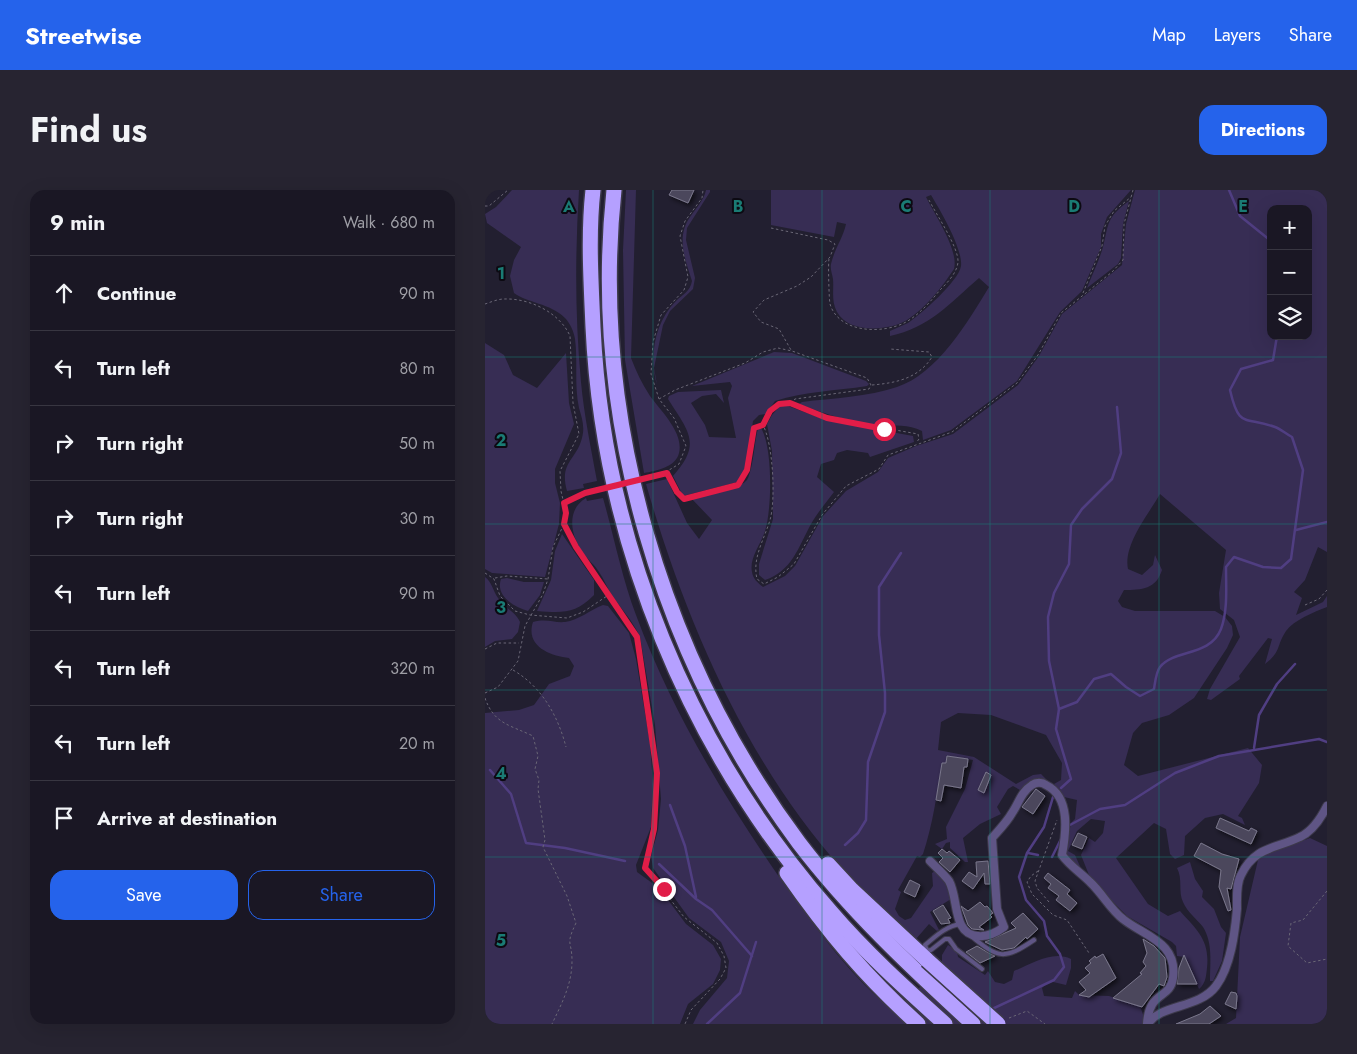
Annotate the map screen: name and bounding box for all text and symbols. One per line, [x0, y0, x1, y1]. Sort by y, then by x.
text: Streetwise [25, 18, 142, 53]
text: Map [1152, 22, 1186, 48]
text: Layers [1214, 22, 1261, 48]
text: Share [1289, 22, 1332, 48]
text: Find us [30, 105, 147, 155]
button: Directions [1199, 105, 1327, 155]
text: A [562, 195, 575, 218]
text: B [733, 195, 743, 218]
text: C [900, 195, 912, 218]
text: D [1068, 195, 1080, 218]
text: E [1238, 195, 1248, 218]
map controls [1267, 205, 1312, 340]
button: + [1267, 205, 1312, 250]
text: 9 min [50, 208, 105, 238]
text: Walk · 680 m [343, 211, 435, 234]
button: − [1267, 250, 1312, 295]
text: 1 [497, 262, 505, 285]
icon: ahead [50, 279, 78, 307]
text: Continue [97, 280, 176, 307]
text: 90 m [399, 282, 435, 305]
button: layers [1267, 295, 1312, 340]
icon: left [50, 354, 78, 382]
text: Turn left [97, 355, 170, 382]
text: 80 m [399, 357, 435, 380]
route start [873, 418, 896, 441]
icon: right [50, 429, 78, 457]
text: 2 [496, 429, 506, 452]
text: Turn right [97, 430, 183, 457]
text: 50 m [399, 432, 435, 455]
icon: right [50, 504, 78, 532]
text: Turn right [97, 505, 183, 532]
text: 30 m [399, 507, 435, 530]
icon: left [50, 579, 78, 607]
text: Turn left [97, 580, 170, 607]
text: 90 m [399, 582, 435, 605]
text: 3 [496, 596, 506, 619]
icon: left [50, 654, 78, 682]
text: Turn left [97, 655, 170, 682]
text: 320 m [390, 657, 435, 680]
icon: left [50, 729, 78, 757]
text: Turn left [97, 730, 170, 757]
text: 20 m [399, 732, 435, 755]
text: 4 [495, 762, 507, 785]
icon: arrive [50, 804, 78, 832]
text: Arrive at destination [97, 805, 277, 832]
button: Save [50, 870, 238, 920]
button: Share [248, 870, 435, 920]
route end [653, 878, 676, 901]
text: 5 [496, 929, 506, 952]

